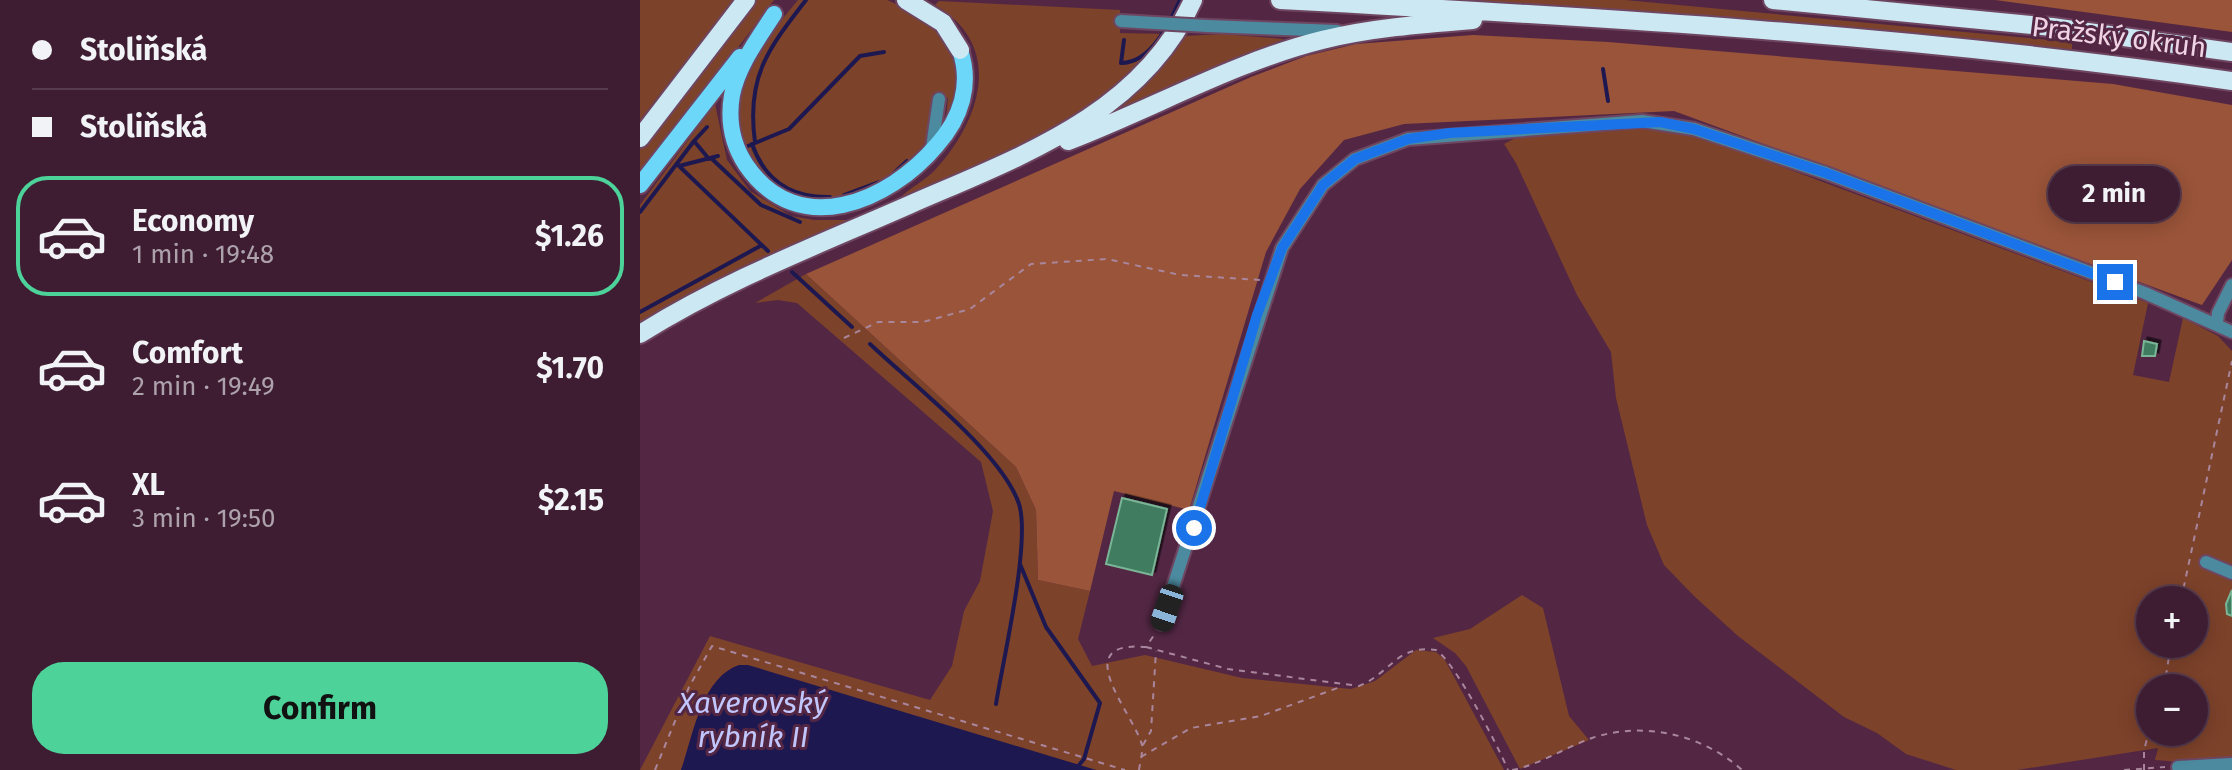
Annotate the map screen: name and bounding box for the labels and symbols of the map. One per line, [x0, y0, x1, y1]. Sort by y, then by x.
street label: Pražský okruh [2030, 10, 2208, 64]
callout: 2 min [2049, 166, 2181, 222]
route end [2097, 264, 2133, 300]
route start [1176, 510, 1212, 546]
car [1148, 581, 1186, 635]
water label: Xaverovský rybník II [677, 685, 829, 755]

